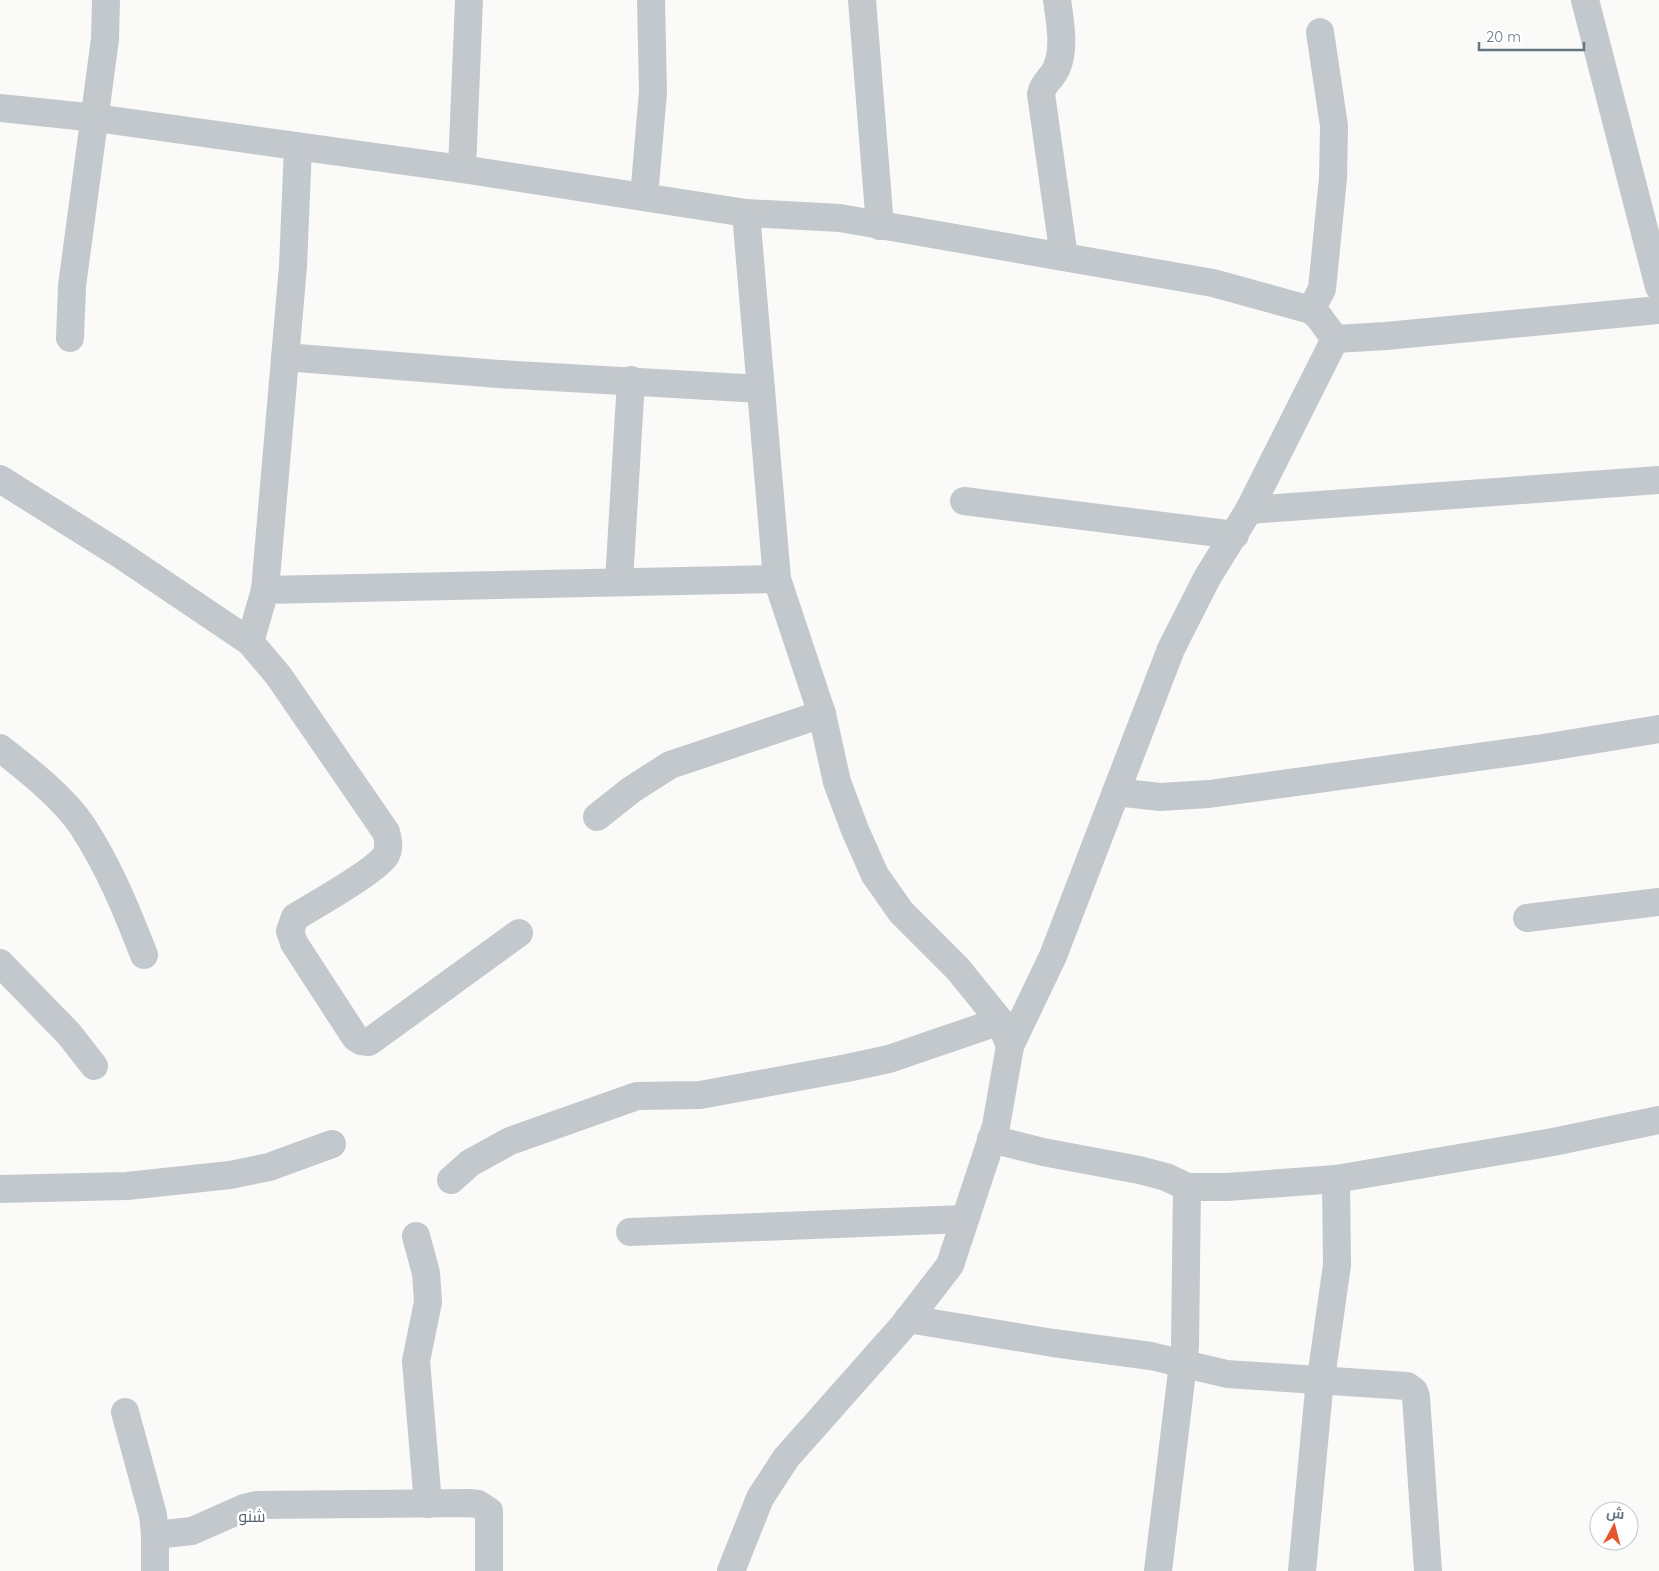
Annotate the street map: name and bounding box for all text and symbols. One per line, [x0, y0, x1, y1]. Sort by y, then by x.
scale bar [1479, 20, 1584, 52]
text: 20 m [1486, 27, 1521, 46]
north arrow [1589, 1501, 1639, 1551]
text: ش [1606, 1503, 1626, 1523]
district label: شنو [238, 1506, 266, 1526]

